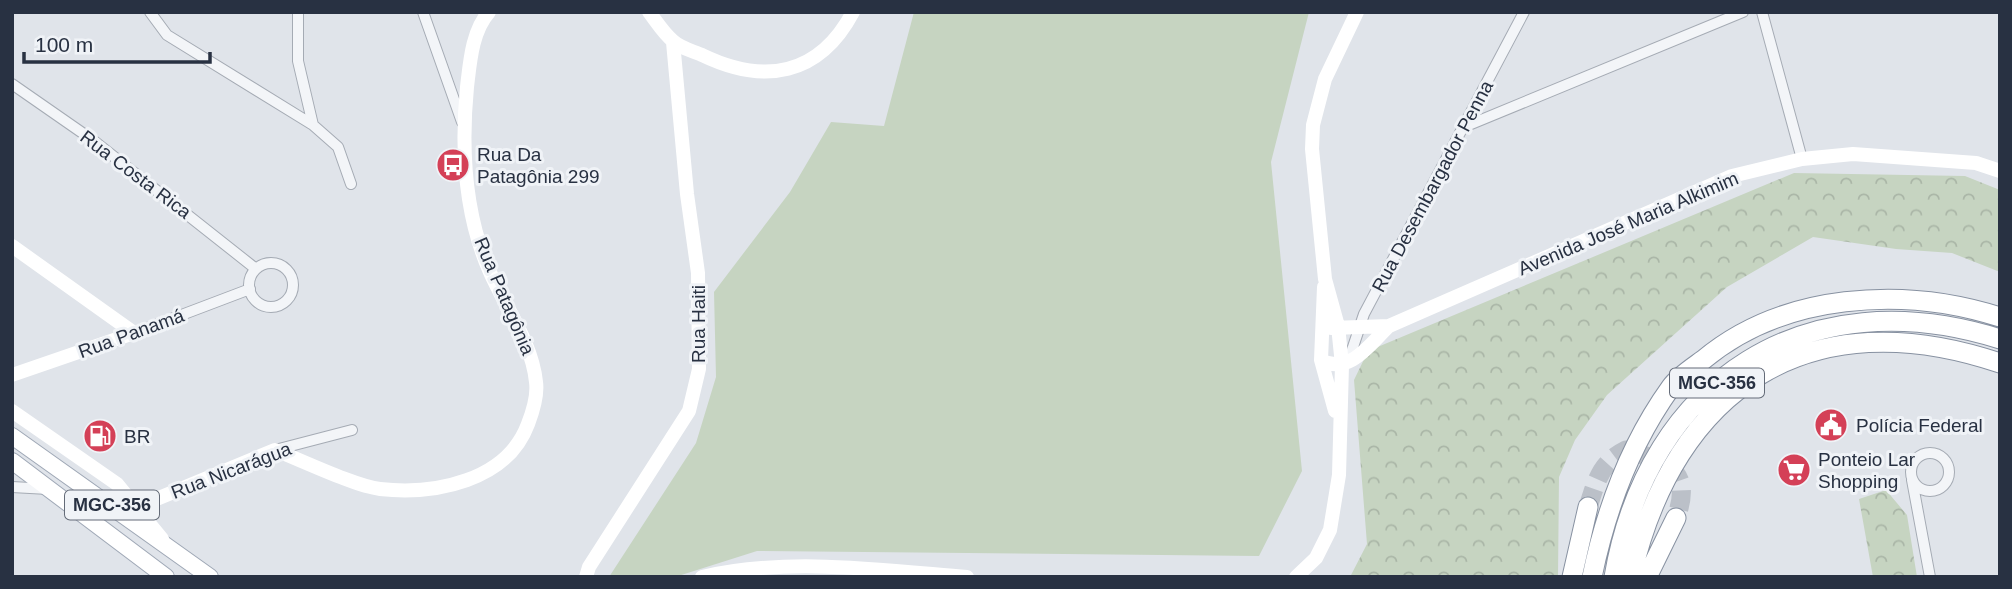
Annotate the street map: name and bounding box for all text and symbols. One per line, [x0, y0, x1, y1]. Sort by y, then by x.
scale bar [24, 21, 210, 65]
text: 100 m [35, 33, 93, 56]
street label: Rua Desembargador Penna [1368, 76, 1497, 296]
street label: Rua Costa Rica [76, 126, 195, 223]
place label: Rua Da Patagônia 299 [477, 144, 600, 187]
bus stop icon: Rua Da Patagônia 299 [434, 146, 472, 184]
street label: Avenida José Maria Alkimim [1515, 167, 1741, 279]
street label: Rua Patagônia [470, 234, 539, 359]
street label: Rua Haiti [688, 285, 709, 363]
street label: Rua Panamá [75, 304, 187, 362]
road number: MGC-356 [1670, 368, 1764, 398]
public building icon: Polícia Federal [1812, 406, 1850, 444]
place label: Polícia Federal [1856, 415, 1983, 436]
fuel station icon: BR [81, 417, 119, 455]
place label: BR [124, 426, 150, 447]
street label: Rua Nicarágua [168, 438, 295, 503]
place label: Ponteio Lar Shopping [1818, 449, 1916, 492]
supermarket icon: Ponteio Lar Shopping [1775, 451, 1813, 489]
road number: MGC-356 [65, 490, 159, 520]

